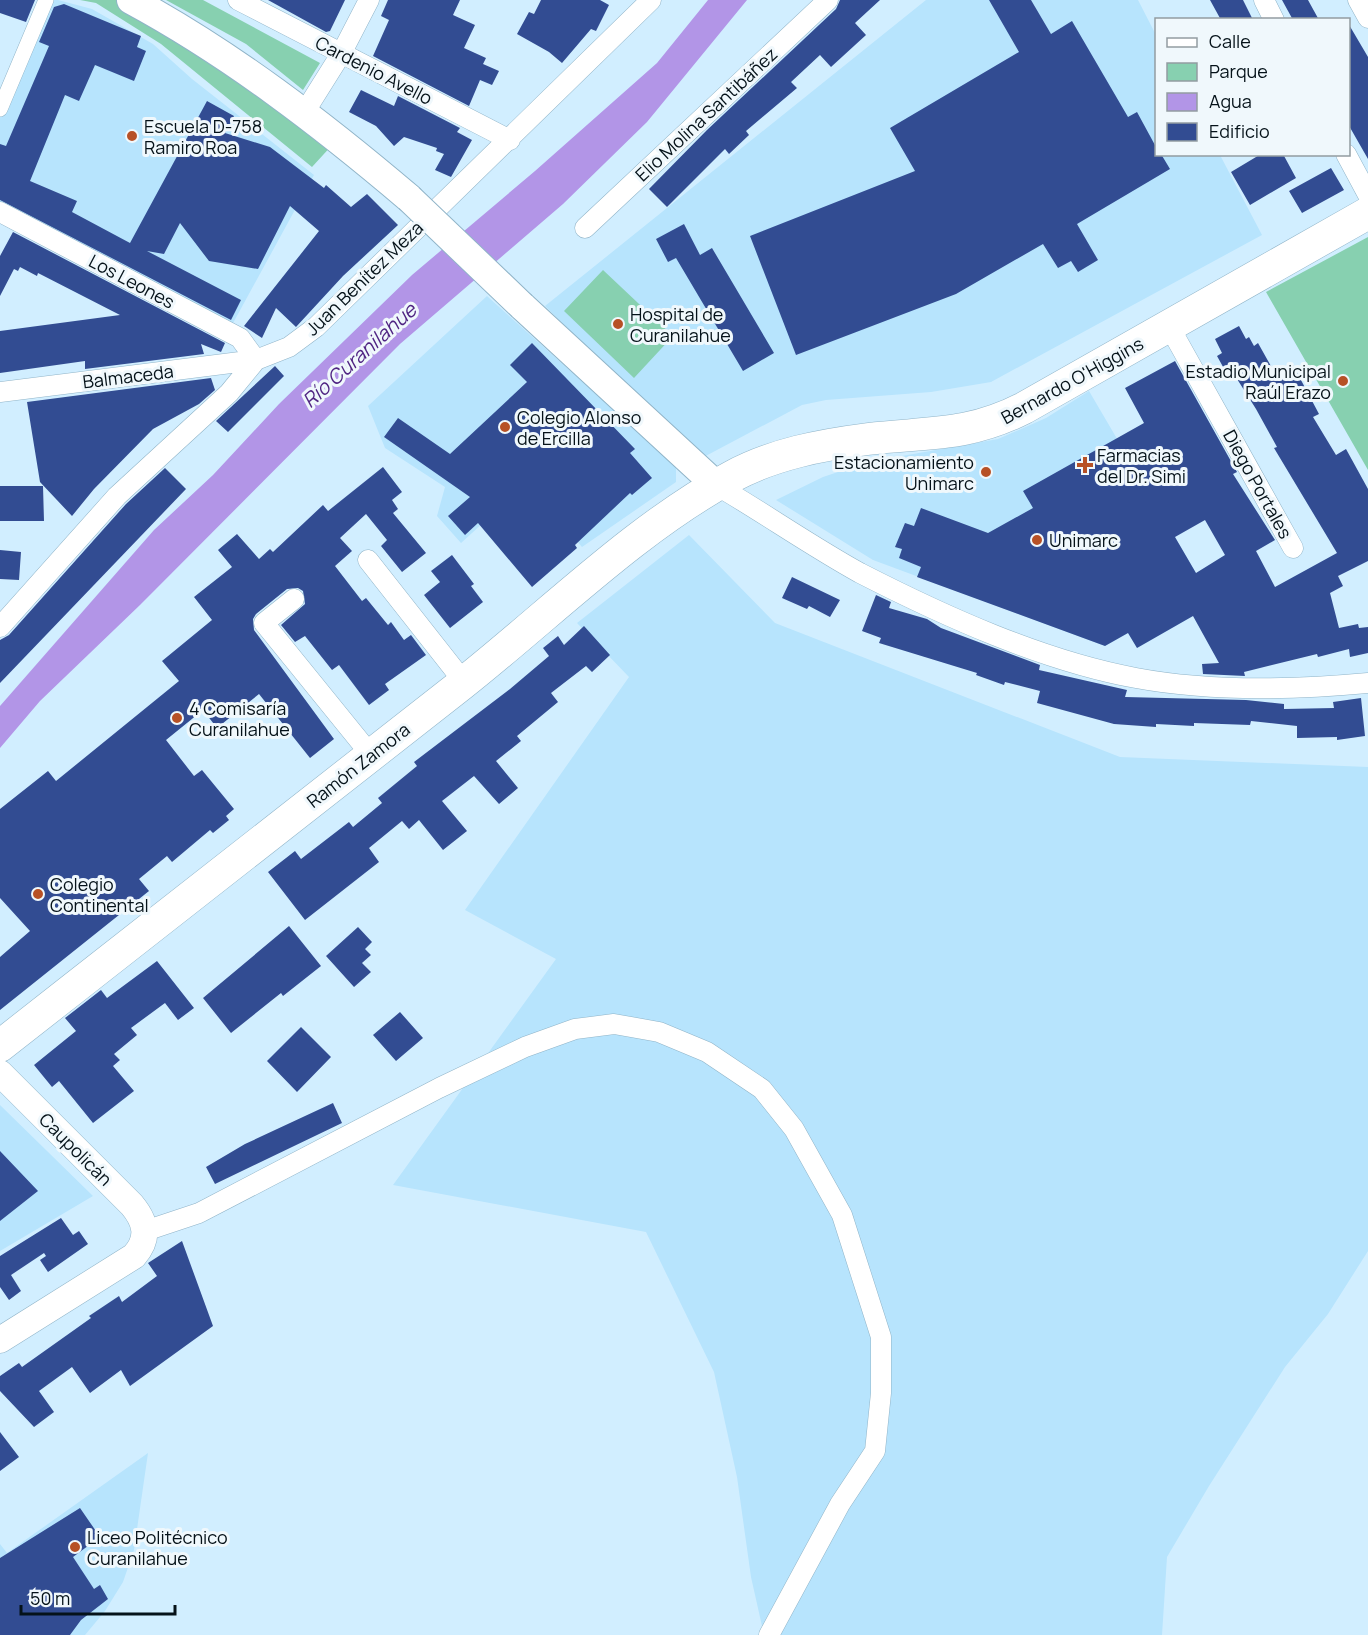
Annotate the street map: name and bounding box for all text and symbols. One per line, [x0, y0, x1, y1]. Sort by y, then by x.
legend [1155, 18, 1350, 156]
text: Calle [1209, 29, 1251, 53]
street label: Cardenio Avello [311, 30, 437, 110]
street label: Elio Molina Santibáñez [630, 42, 782, 186]
text: Parque [1209, 59, 1268, 83]
text: Agua [1209, 89, 1252, 113]
place label: Escuela D-758 Ramiro Roa [144, 114, 262, 159]
text: Edificio [1209, 119, 1270, 143]
marker: Escuela D-758 Ramiro Roa [125, 129, 139, 143]
street label: Juan Benítez Meza [300, 216, 428, 340]
street label: Los Leones [85, 248, 179, 314]
water label: Río Curanilahue [296, 296, 423, 414]
place label: Hospital de Curanilahue [630, 302, 731, 347]
marker: Hospital de Curanilahue [611, 317, 625, 331]
street label: Bernardo O'Higgins [997, 331, 1147, 429]
street label: Balmaceda [81, 359, 175, 393]
place label: Estadio Municipal Raúl Erazo [1185, 359, 1331, 404]
marker: Estadio Municipal Raúl Erazo [1336, 374, 1350, 388]
place label: Colegio Alonso de Ercilla [517, 405, 641, 450]
marker: Colegio Alonso de Ercilla [498, 420, 512, 434]
street label: Diego Portales [1218, 425, 1298, 543]
place label: Farmacias del Dr. Simi [1097, 443, 1186, 488]
place label: Estacionamiento Unimarc [834, 450, 974, 495]
marker: Farmacias del Dr. Simi [1078, 458, 1092, 472]
marker: Estacionamiento Unimarc [979, 465, 993, 479]
place label: Unimarc [1049, 528, 1118, 552]
marker: Unimarc [1030, 533, 1044, 547]
place label: 4 Comisaría Curanilahue [189, 696, 290, 741]
marker: 4 Comisaría Curanilahue [170, 711, 184, 725]
street label: Ramón Zamora [302, 717, 414, 813]
place label: Colegio Continental [50, 872, 149, 917]
marker: Colegio Continental [31, 887, 45, 901]
street label: Caupolicán [34, 1107, 118, 1191]
place label: Liceo Politécnico Curanilahue [87, 1525, 228, 1570]
marker: Liceo Politécnico Curanilahue [68, 1540, 82, 1554]
scale bar [21, 1578, 176, 1616]
text: 50 m [30, 1586, 70, 1610]

